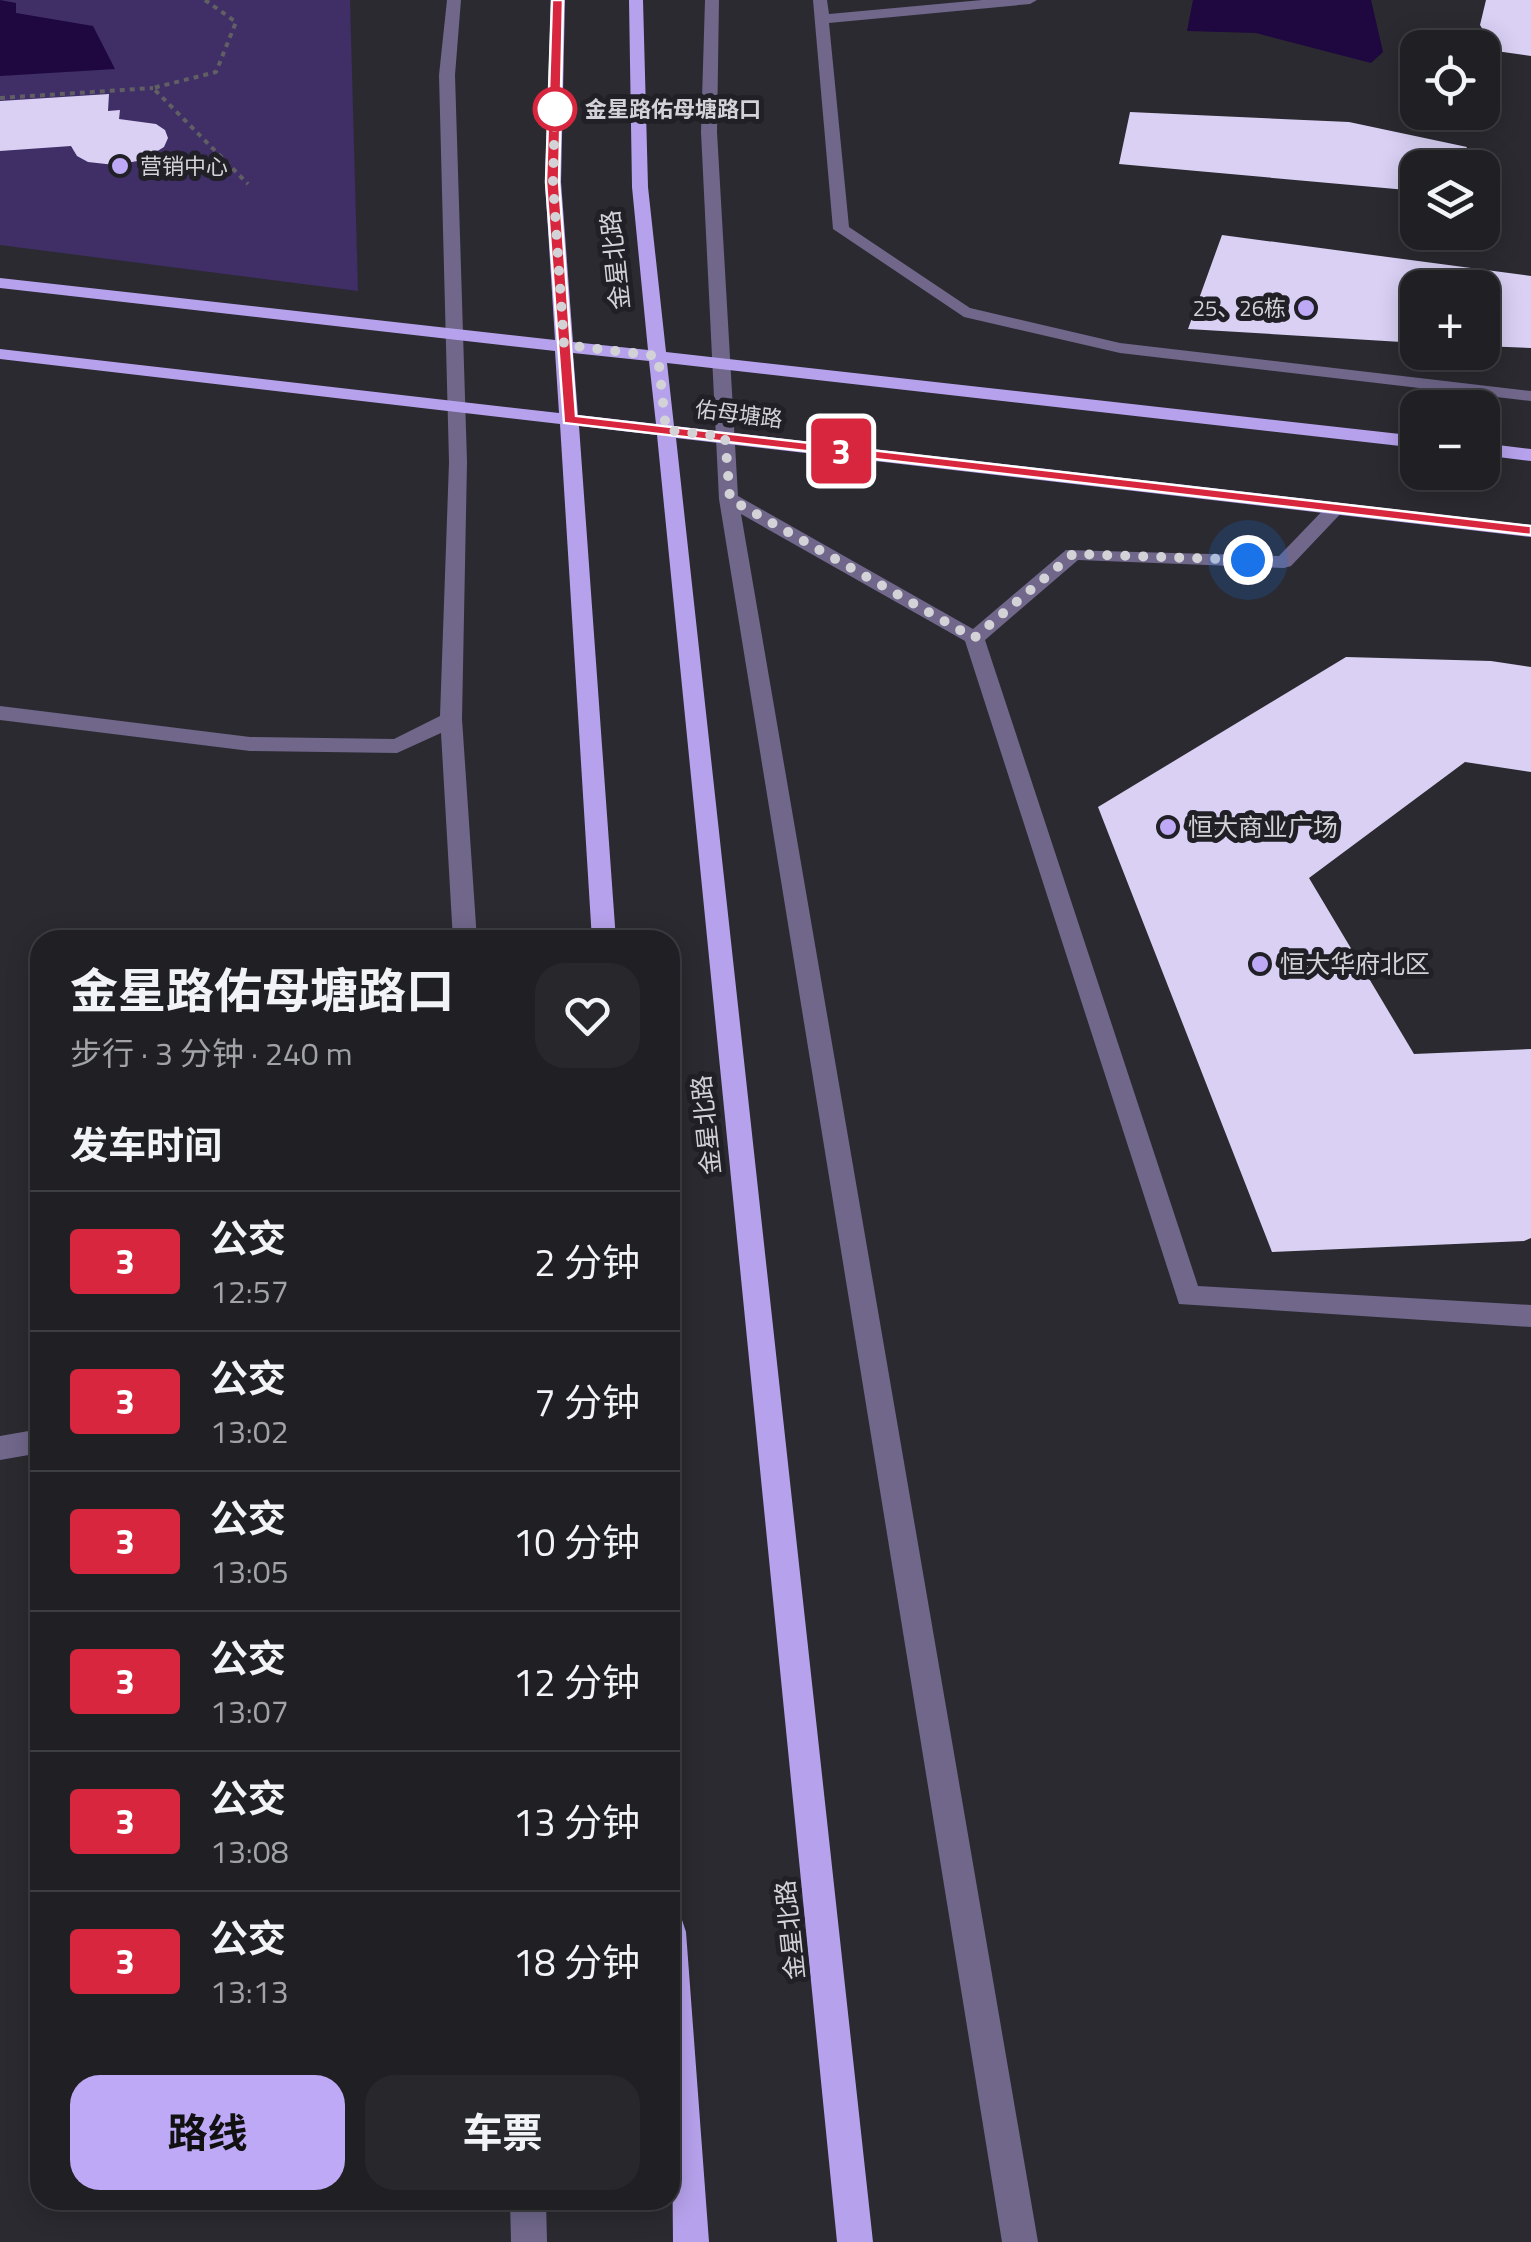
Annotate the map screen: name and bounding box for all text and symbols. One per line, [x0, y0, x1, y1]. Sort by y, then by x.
map controls [1400, 30, 1500, 490]
button: locate [1400, 30, 1500, 130]
marker: 金星路佑母塘路口 [534, 88, 576, 130]
place label: 金星路佑母塘路口 [585, 92, 761, 126]
place label: 营销中心 [140, 149, 228, 183]
button: layers [1400, 150, 1500, 250]
marker: 营销中心 [109, 155, 131, 177]
street label: 金星北路 [591, 208, 639, 312]
button: + [1400, 270, 1500, 370]
place label: 25、26栋 [1193, 291, 1286, 325]
marker: 25、26栋 [1295, 297, 1317, 319]
button: − [1400, 390, 1500, 490]
street label: 佑母塘路 [693, 392, 785, 436]
line badge: 3 [808, 418, 874, 484]
text: 3 [831, 424, 851, 478]
your location [1223, 535, 1273, 585]
place label: 恒大商业广场 [1188, 808, 1338, 846]
marker: 恒大商业广场 [1157, 816, 1179, 838]
place label: 恒大华府北区 [1280, 945, 1430, 983]
marker: 恒大华府北区 [1249, 953, 1271, 975]
text: 金星路佑母塘路口 [70, 954, 454, 1027]
button: heart [535, 963, 640, 1068]
text: 步行 · 3 分钟 · 240 m [70, 1029, 353, 1077]
street label: 金星北路 [682, 1073, 730, 1177]
text: 发车时间 [70, 1116, 222, 1174]
text: 公交 [210, 1209, 286, 1267]
text: 2 分钟 [534, 1233, 640, 1291]
text: 3 [115, 1234, 135, 1288]
text: 12:57 [210, 1267, 289, 1315]
text: 公交 [210, 1349, 286, 1407]
text: 7 分钟 [534, 1373, 640, 1431]
text: 3 [115, 1374, 135, 1428]
text: 13:02 [210, 1407, 289, 1455]
text: 公交 [210, 1489, 286, 1547]
text: 10 分钟 [513, 1513, 640, 1571]
text: 3 [115, 1514, 135, 1568]
text: 13:05 [210, 1547, 289, 1595]
text: 公交 [210, 1629, 286, 1687]
text: 12 分钟 [513, 1653, 640, 1711]
text: 3 [115, 1654, 135, 1708]
text: 13:07 [210, 1687, 289, 1735]
text: 公交 [210, 1769, 286, 1827]
text: 13 分钟 [513, 1793, 640, 1851]
text: 3 [115, 1794, 135, 1848]
text: 13:08 [210, 1827, 289, 1875]
street label: 金星北路 [766, 1878, 814, 1982]
text: 公交 [210, 1909, 286, 1967]
text: 18 分钟 [513, 1933, 640, 1991]
text: 3 [115, 1934, 135, 1988]
text: 13:13 [210, 1967, 289, 2015]
button: 路线 [70, 2075, 345, 2190]
button: 车票 [365, 2075, 640, 2190]

